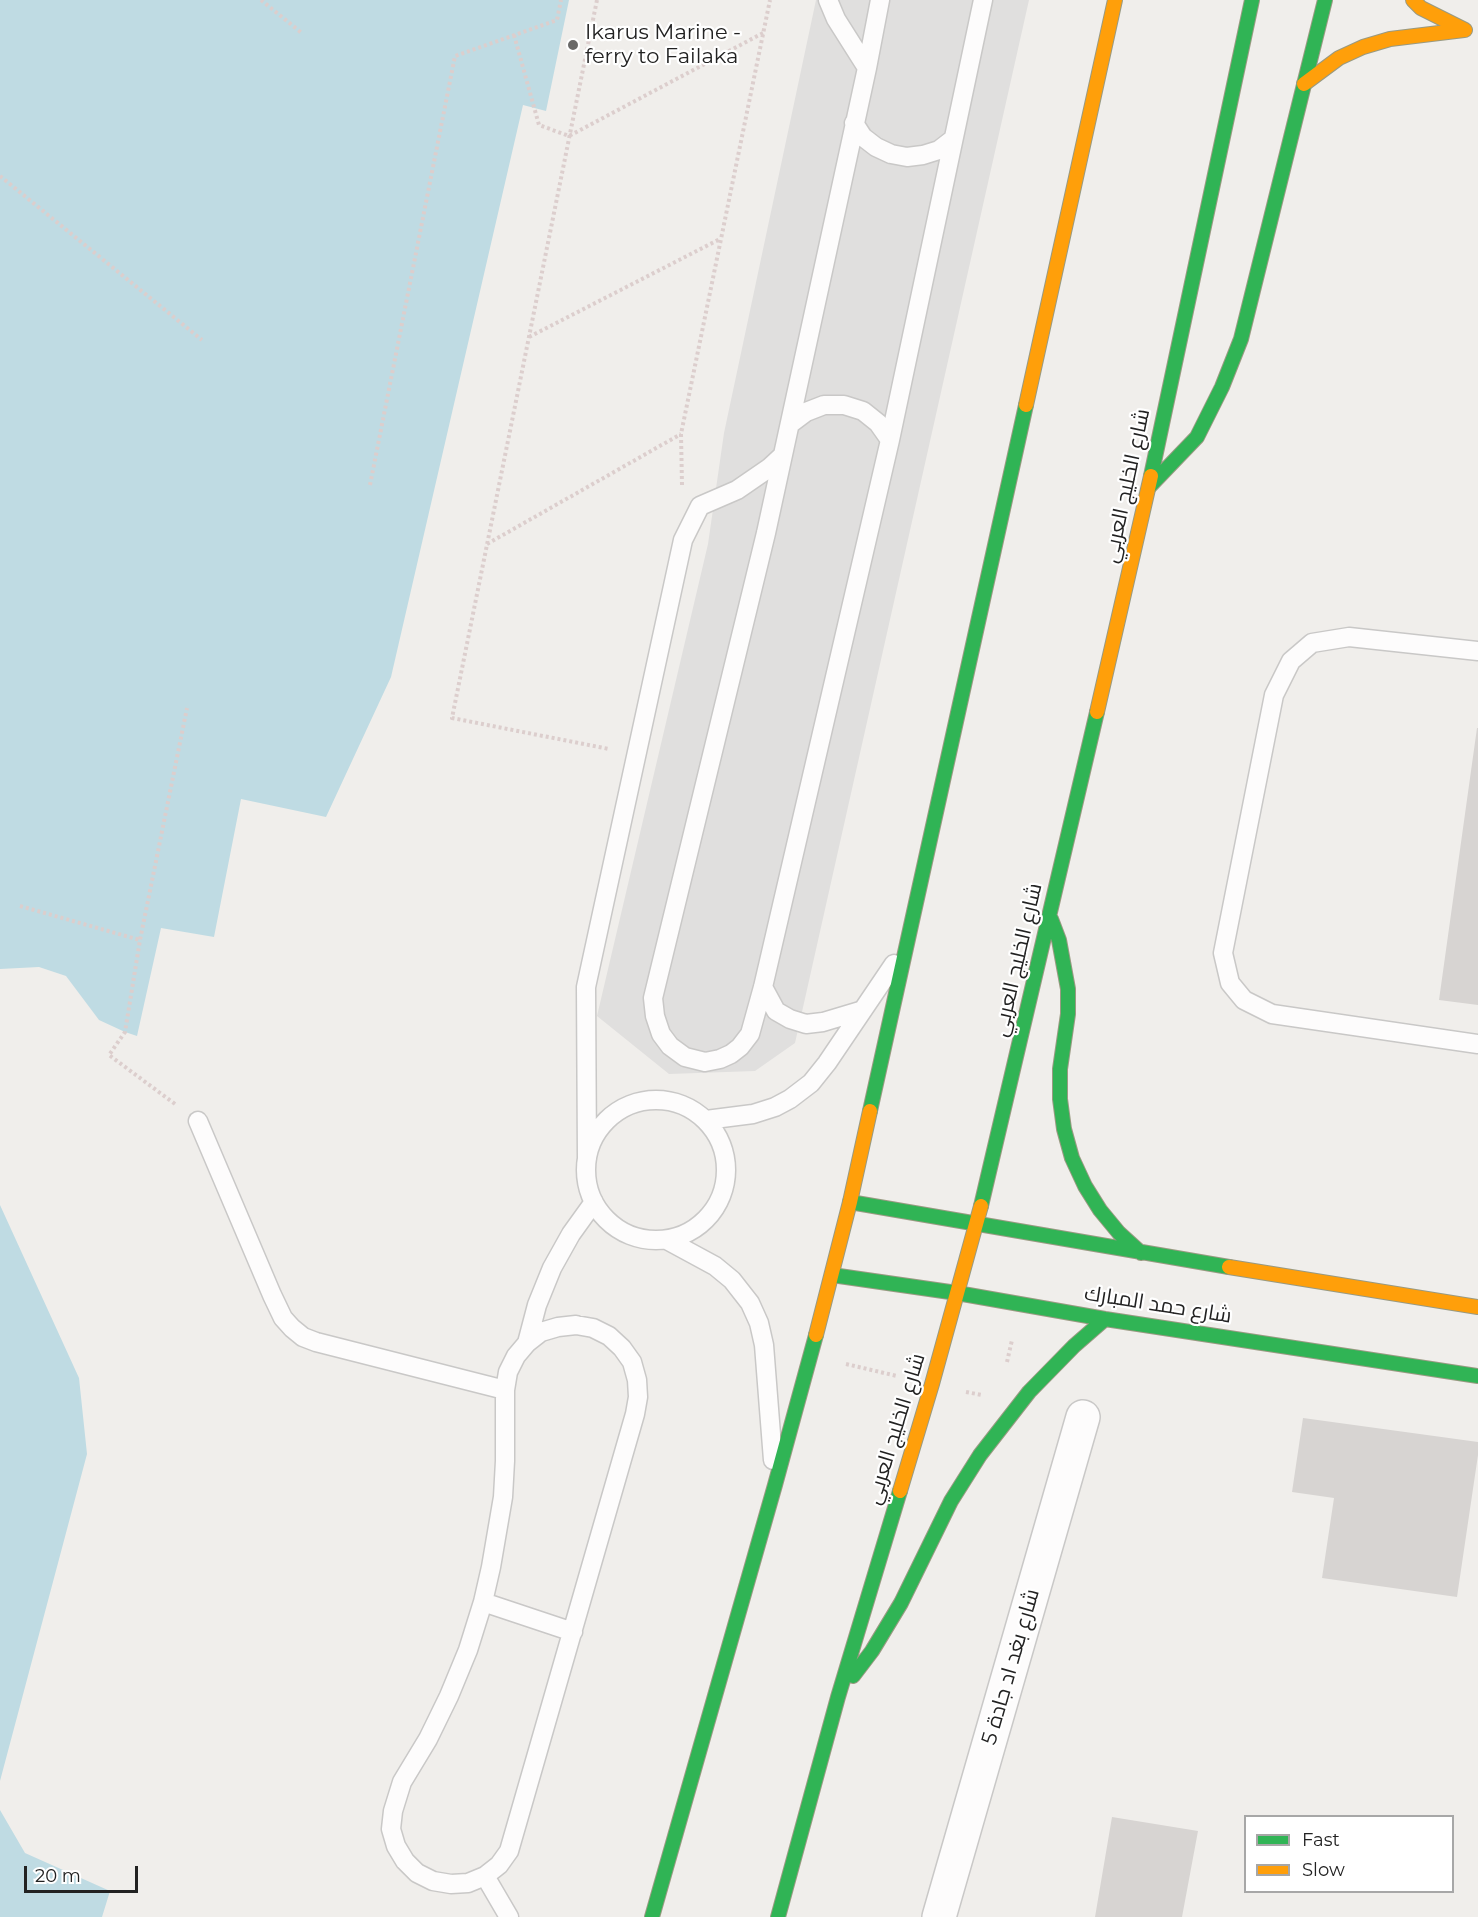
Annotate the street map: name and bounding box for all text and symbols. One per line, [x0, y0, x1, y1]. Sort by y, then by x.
place label: Ikarus Marine - ferry to Failaka [585, 20, 741, 70]
marker: Ikarus Marine - ferry to Failaka [566, 38, 580, 52]
street label: شارع الخليج العربي [1098, 407, 1156, 565]
street label: شارع الخليج العربي [988, 881, 1048, 1039]
street label: شارع حمد المبارك [1083, 1281, 1233, 1329]
street label: شارع الخليج العربي [861, 1350, 931, 1508]
street label: شارع بغد اد جادة 5 [977, 1586, 1045, 1748]
legend [1244, 1815, 1454, 1893]
text: Fast [1302, 1829, 1340, 1851]
scale bar [27, 1854, 141, 1892]
text: Slow [1302, 1859, 1345, 1881]
text: 20 m [35, 1865, 81, 1887]

